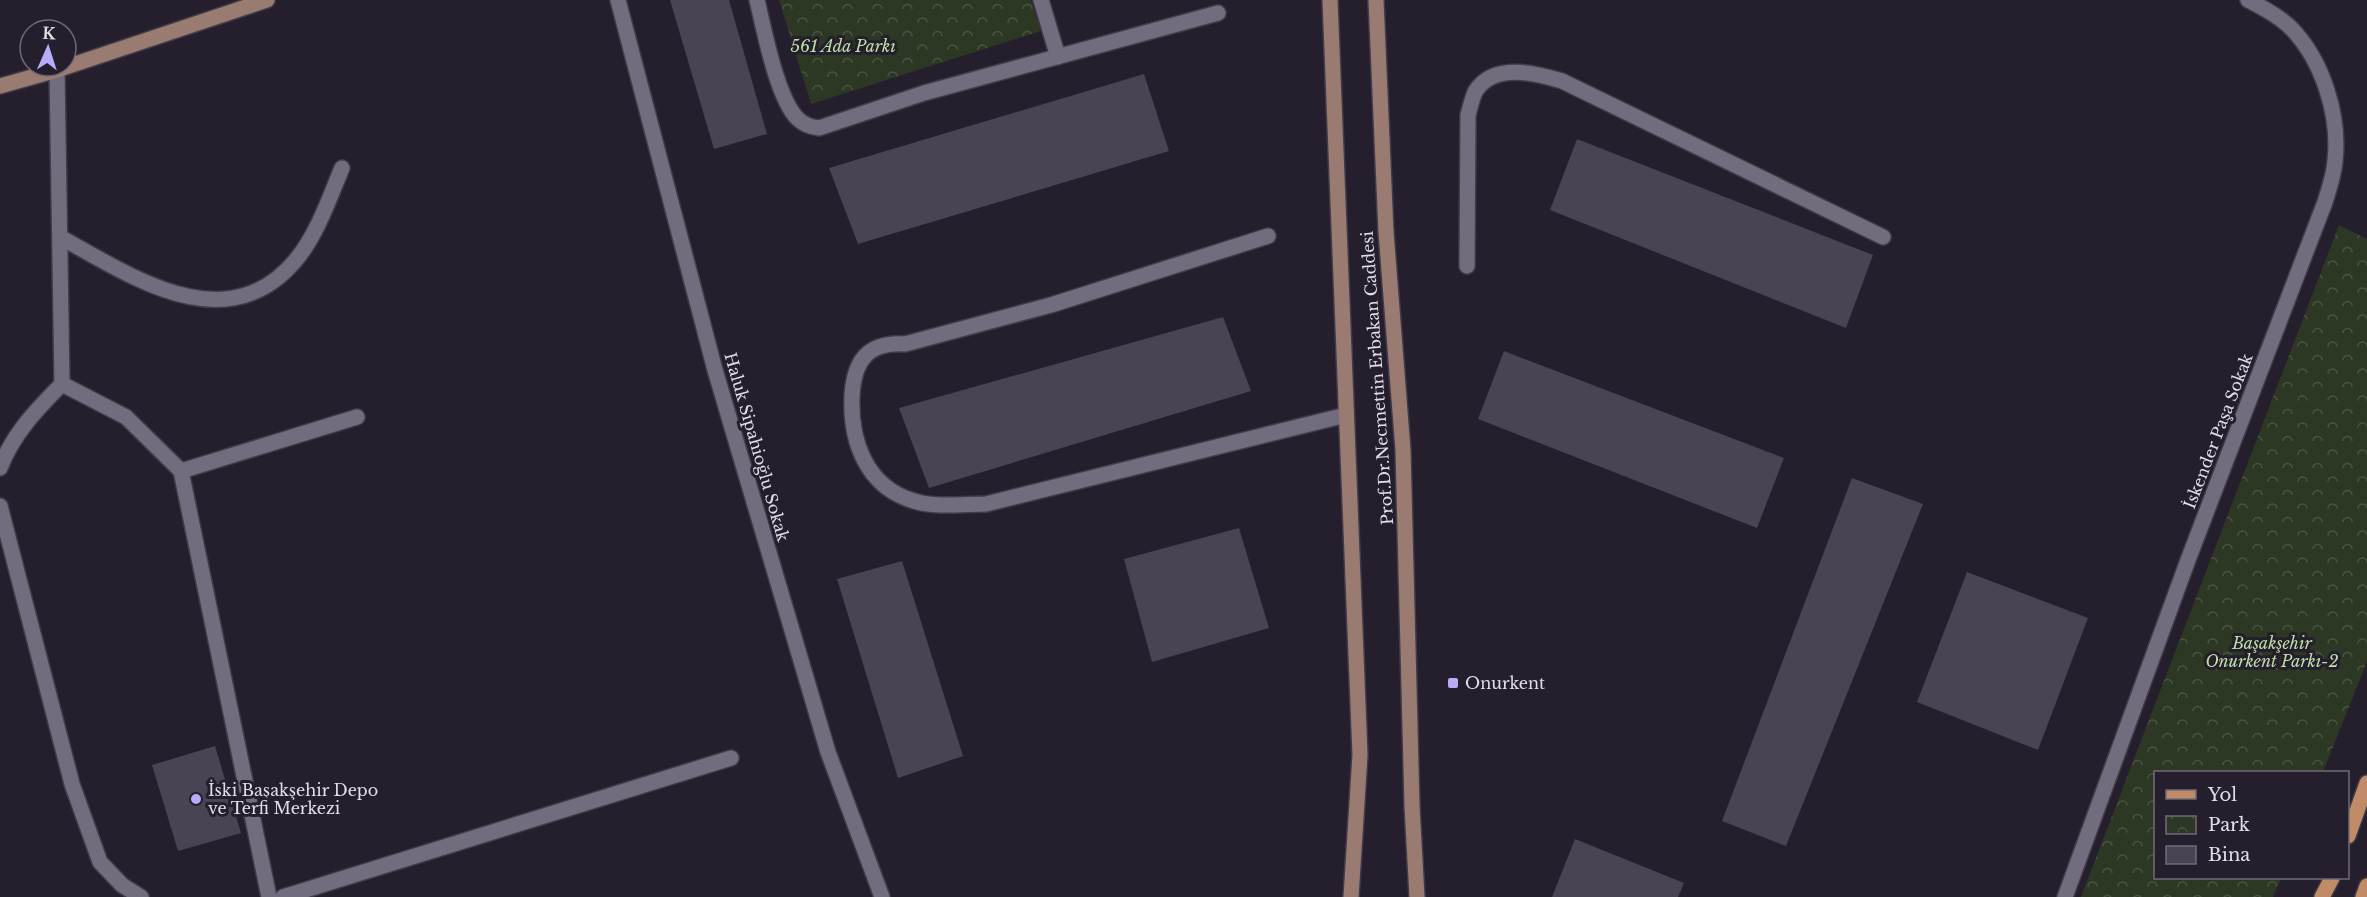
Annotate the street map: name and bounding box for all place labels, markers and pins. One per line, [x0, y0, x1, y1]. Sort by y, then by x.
place label: Onurkent [1465, 673, 1545, 693]
marker: Onurkent [1446, 676, 1460, 690]
place label: İski Başakşehir Depo ve Terfi Merkezi [208, 780, 378, 818]
marker: İski Başakşehir Depo ve Terfi Merkezi [189, 792, 203, 806]

